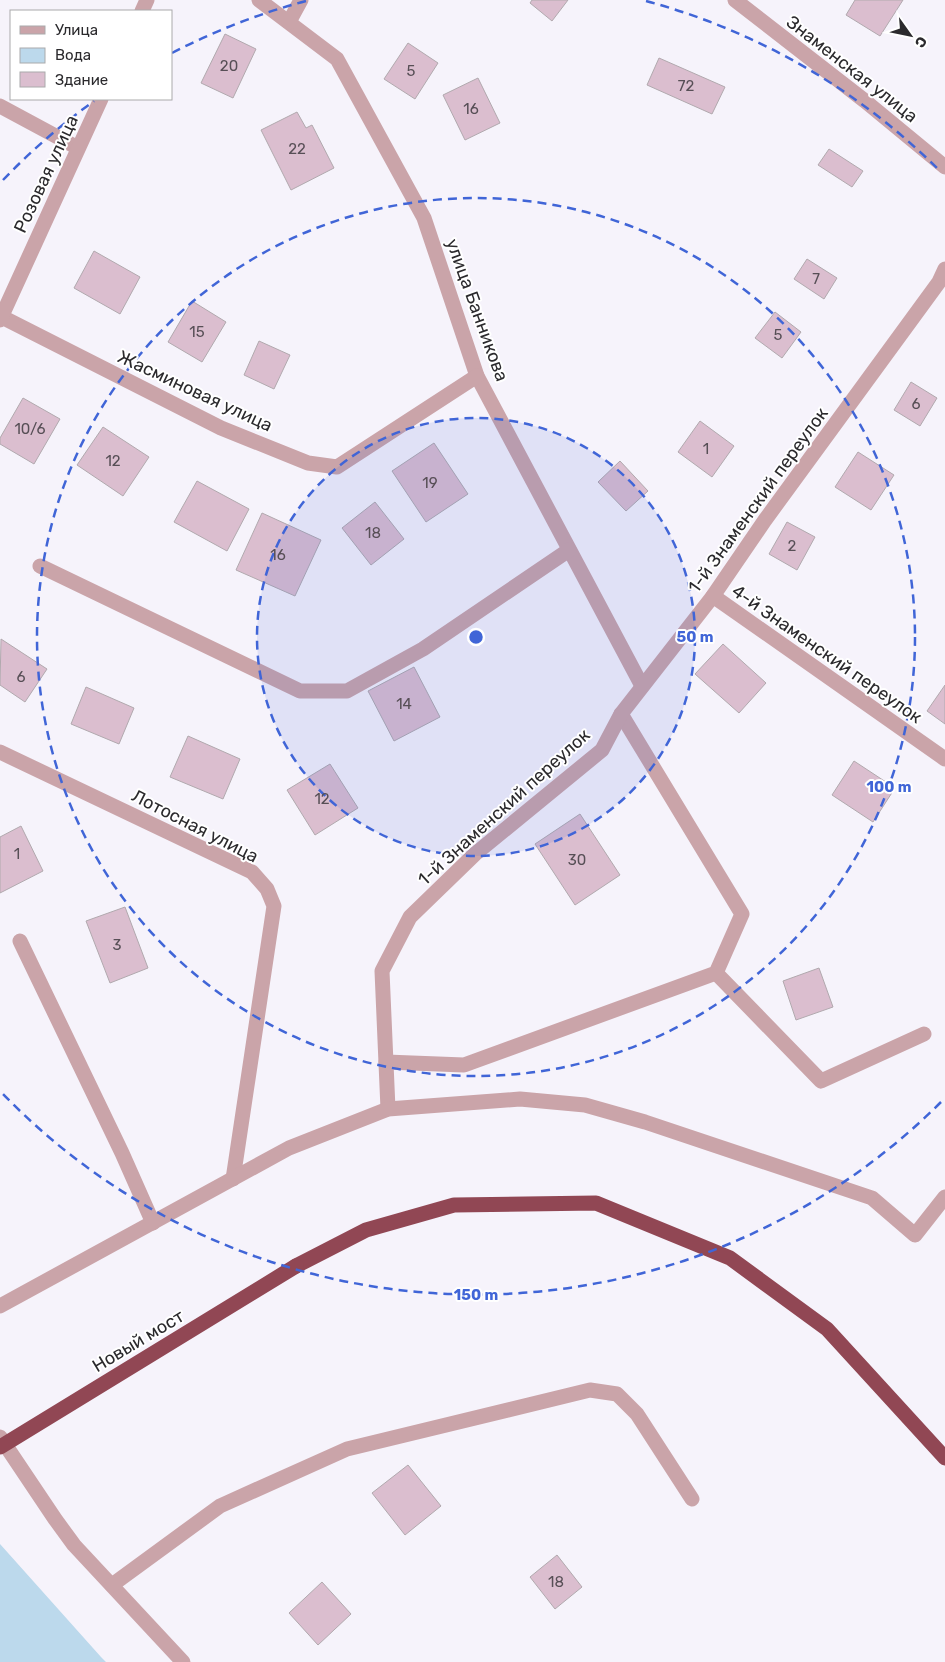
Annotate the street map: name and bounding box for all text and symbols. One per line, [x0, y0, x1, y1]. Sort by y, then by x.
legend [10, 10, 172, 100]
north arrow [885, 10, 935, 60]
street label: Знаменская улица [782, 11, 922, 127]
text: Улица [55, 21, 98, 39]
text: С [911, 33, 930, 51]
text: Вода [55, 46, 91, 64]
house number: 20 [220, 57, 238, 75]
house number: 5 [407, 62, 416, 80]
text: Здание [55, 71, 108, 89]
house number: 72 [678, 77, 694, 95]
house number: 16 [463, 100, 479, 118]
street label: Розовая улица [9, 112, 83, 236]
house number: 22 [288, 140, 306, 158]
street label: улица Банникова [441, 236, 513, 384]
house number: 7 [812, 270, 820, 288]
house number: 15 [189, 323, 205, 341]
house number: 5 [774, 326, 783, 344]
street label: Жасминовая улица [114, 345, 276, 437]
house number: 6 [911, 395, 921, 413]
street label: 1-й Знаменский переулок [683, 403, 833, 597]
house number: 10/6 [14, 420, 46, 438]
house number: 1 [703, 440, 709, 458]
house number: 12 [105, 452, 121, 470]
house number: 19 [422, 474, 438, 492]
house number: 18 [365, 524, 381, 542]
house number: 2 [788, 537, 797, 555]
house number: 16 [270, 546, 286, 564]
street label: 4-й Знаменский переулок [728, 580, 927, 728]
centre of rings [467, 628, 485, 646]
text: 50 m [677, 628, 713, 646]
house number: 6 [16, 668, 26, 686]
house number: 14 [396, 695, 412, 713]
street label: 1-й Знаменский переулок [413, 724, 595, 890]
text: 100 m [867, 778, 911, 796]
street label: Лотосная улица [128, 785, 262, 867]
house number: 12 [314, 790, 330, 808]
house number: 1 [14, 845, 20, 863]
house number: 30 [568, 851, 586, 869]
house number: 3 [112, 936, 122, 954]
text: 150 m [454, 1286, 498, 1304]
street label: Новый мост [88, 1305, 188, 1377]
house number: 18 [548, 1573, 564, 1591]

